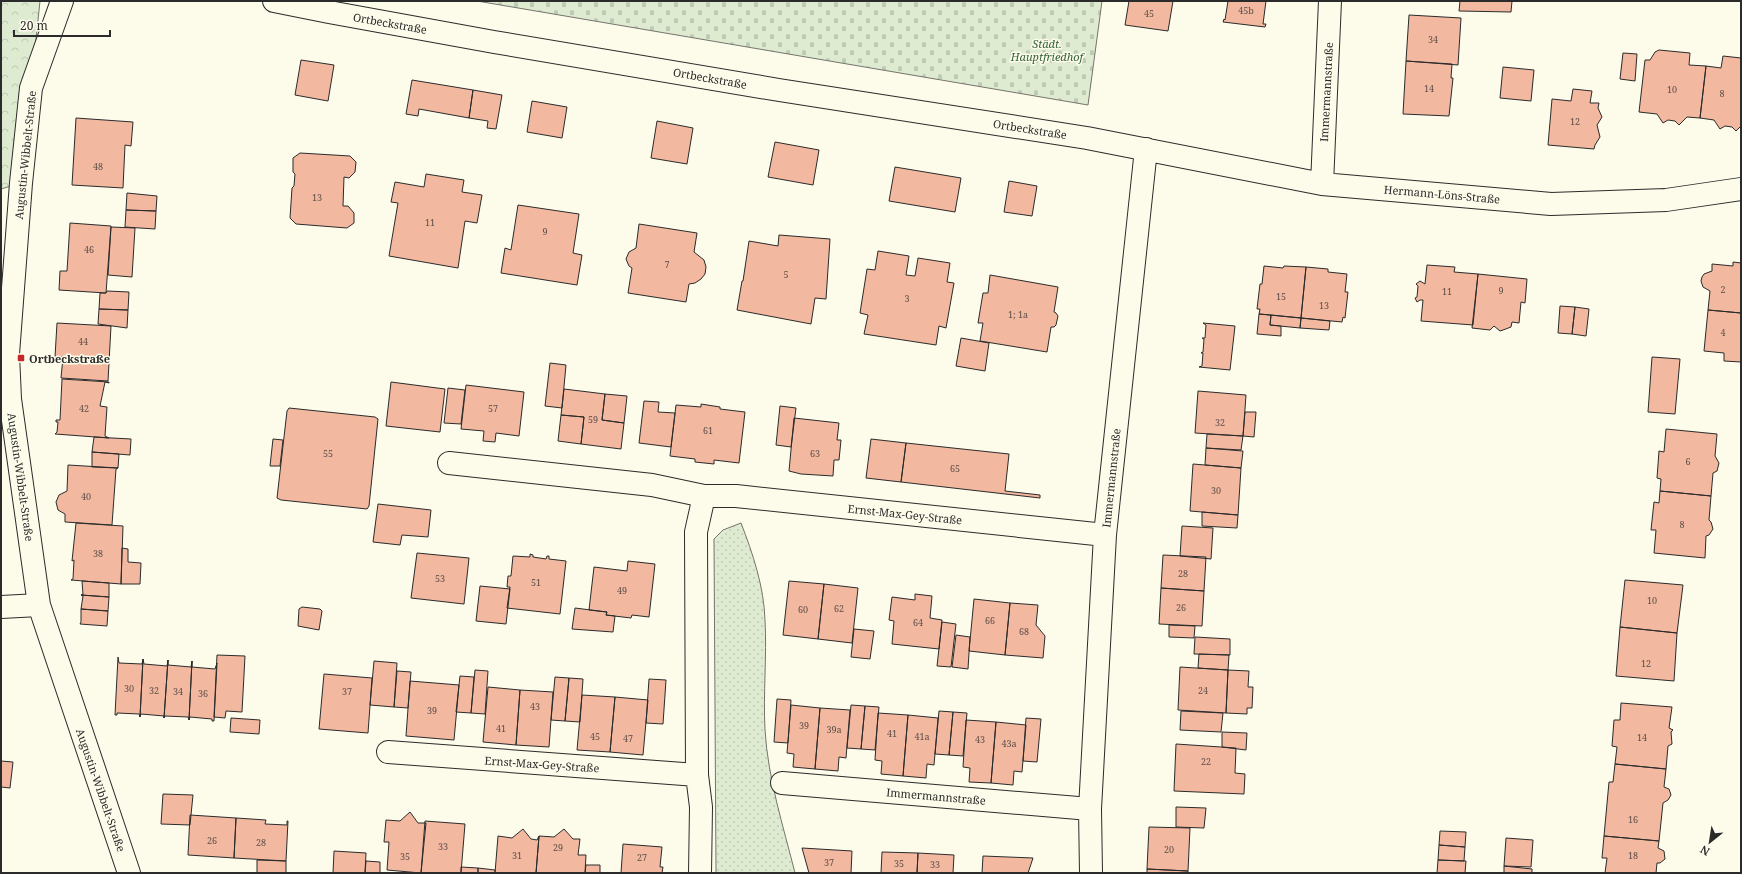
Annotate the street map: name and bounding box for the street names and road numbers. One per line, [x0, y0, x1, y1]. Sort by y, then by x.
street label: Ortbeckstraße [352, 9, 428, 37]
street label: Immermannstraße [1316, 42, 1336, 142]
street label: Ortbeckstraße [672, 64, 748, 92]
street label: Augustin-Wibbelt-Straße [11, 90, 39, 220]
street label: Ortbeckstraße [992, 116, 1068, 142]
street label: Hermann-Löns-Straße [1383, 181, 1501, 207]
street label: Augustin-Wibbelt-Straße [5, 412, 37, 542]
street label: Immermannstraße [1098, 428, 1124, 528]
street label: Ernst-Max-Gey-Straße [847, 501, 963, 527]
street label: Augustin-Wibbelt-Straße [73, 726, 129, 854]
street label: Ernst-Max-Gey-Straße [484, 753, 600, 776]
street label: Immermannstraße [886, 784, 986, 808]

